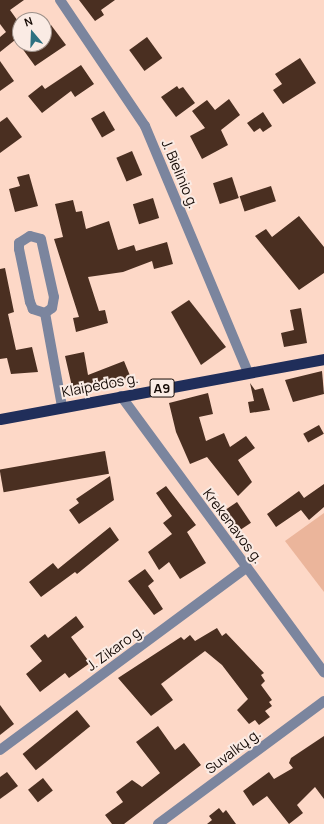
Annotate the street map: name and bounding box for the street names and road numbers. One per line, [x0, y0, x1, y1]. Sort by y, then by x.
street label: J. Bielinio g. [158, 137, 202, 211]
street label: Klaipėdos g. [60, 369, 140, 401]
road number: A9 [149, 377, 175, 399]
street label: Krekenavos g. [200, 485, 266, 567]
street label: J. Zikaro g. [83, 622, 147, 674]
street label: Suvalkų g. [202, 725, 264, 777]

